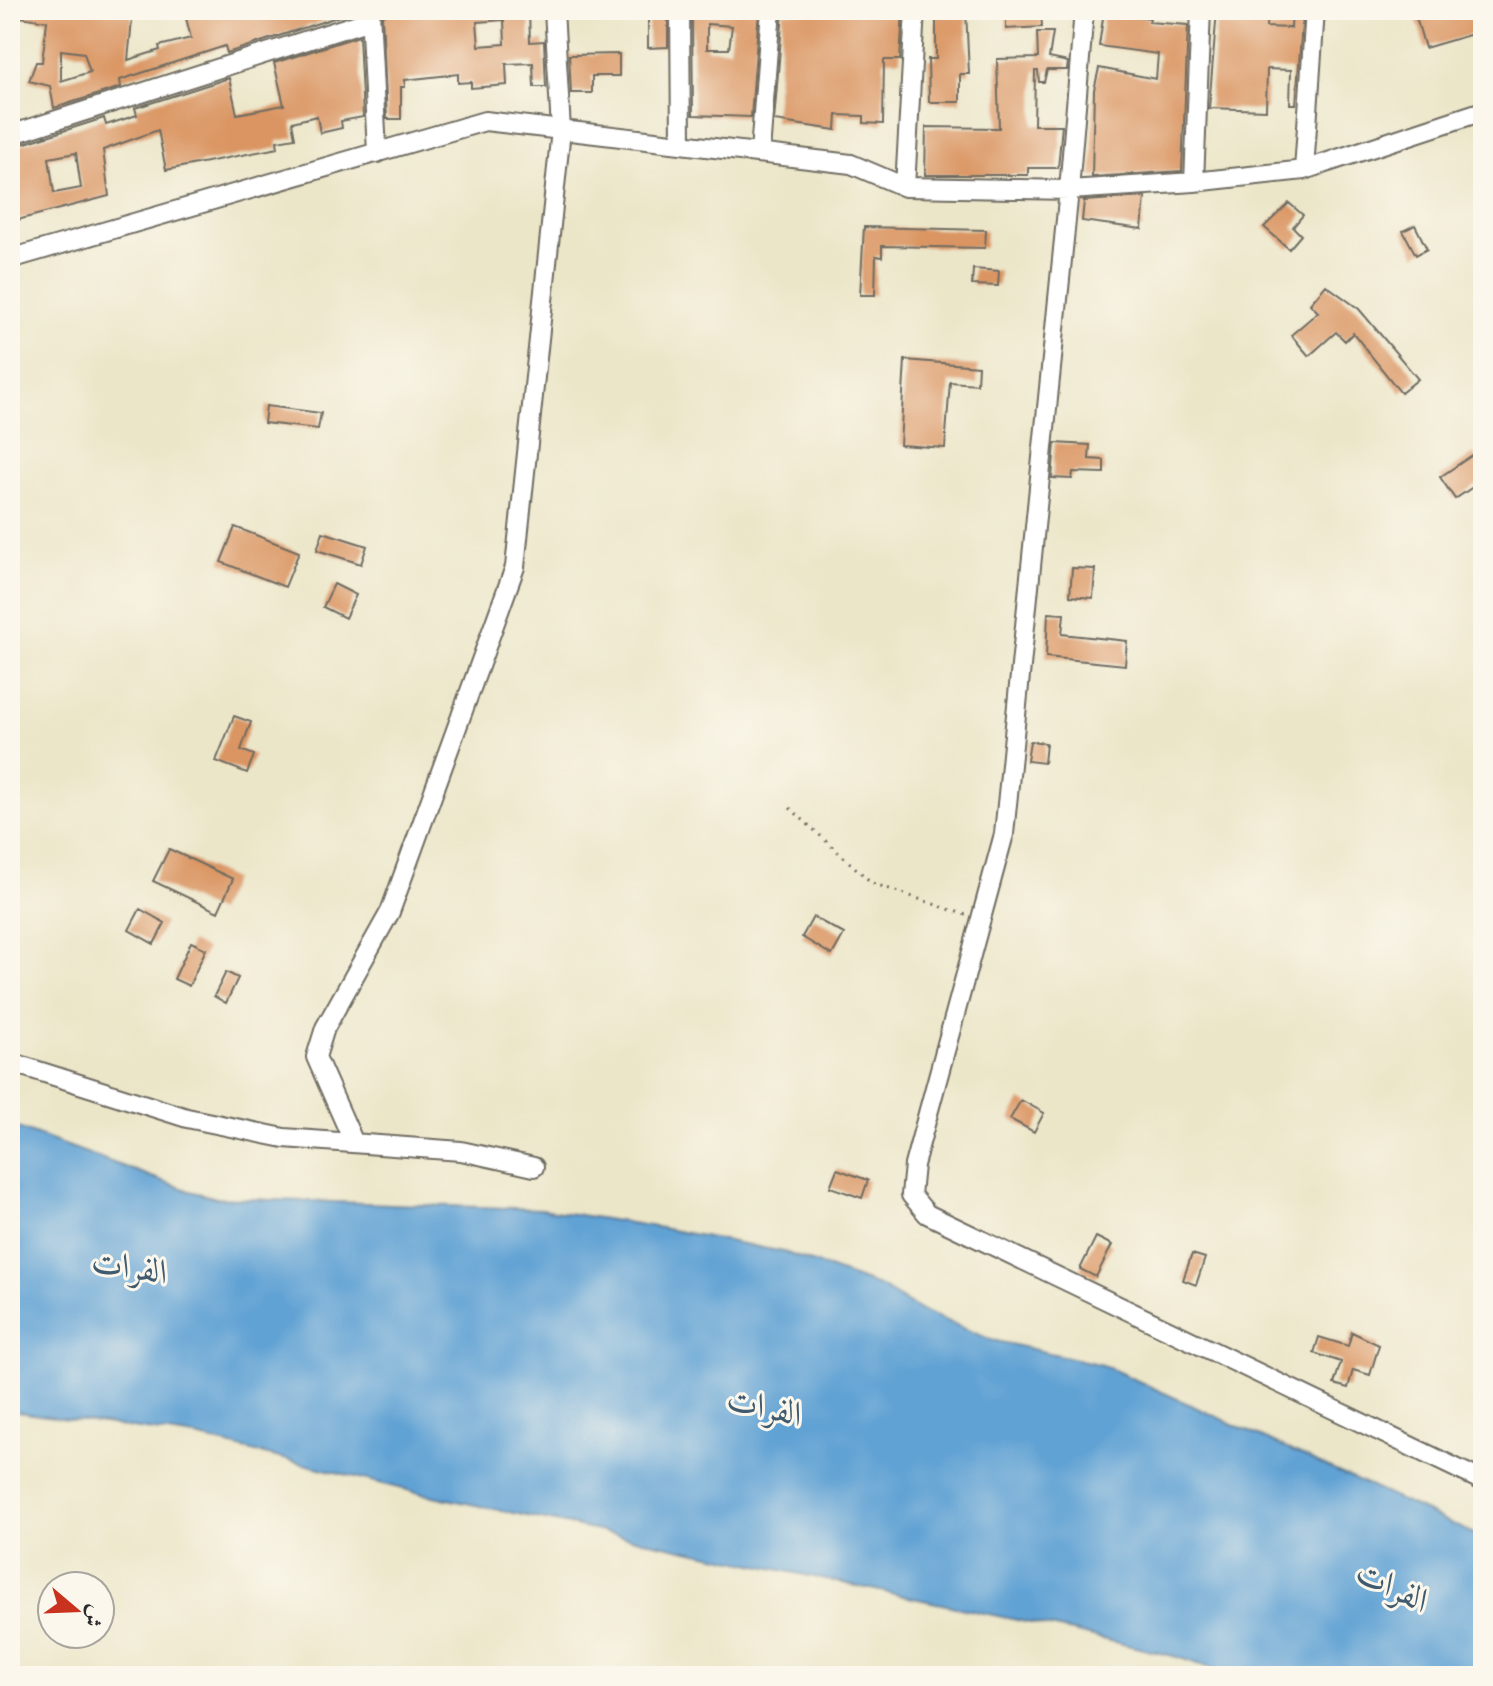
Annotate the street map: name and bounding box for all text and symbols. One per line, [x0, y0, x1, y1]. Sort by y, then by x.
water label: الفرات [90, 1238, 172, 1294]
water label: الفرات [724, 1376, 808, 1436]
water label: الفرات [1350, 1549, 1438, 1623]
north arrow [36, 1570, 116, 1650]
text: ش [77, 1601, 112, 1631]

